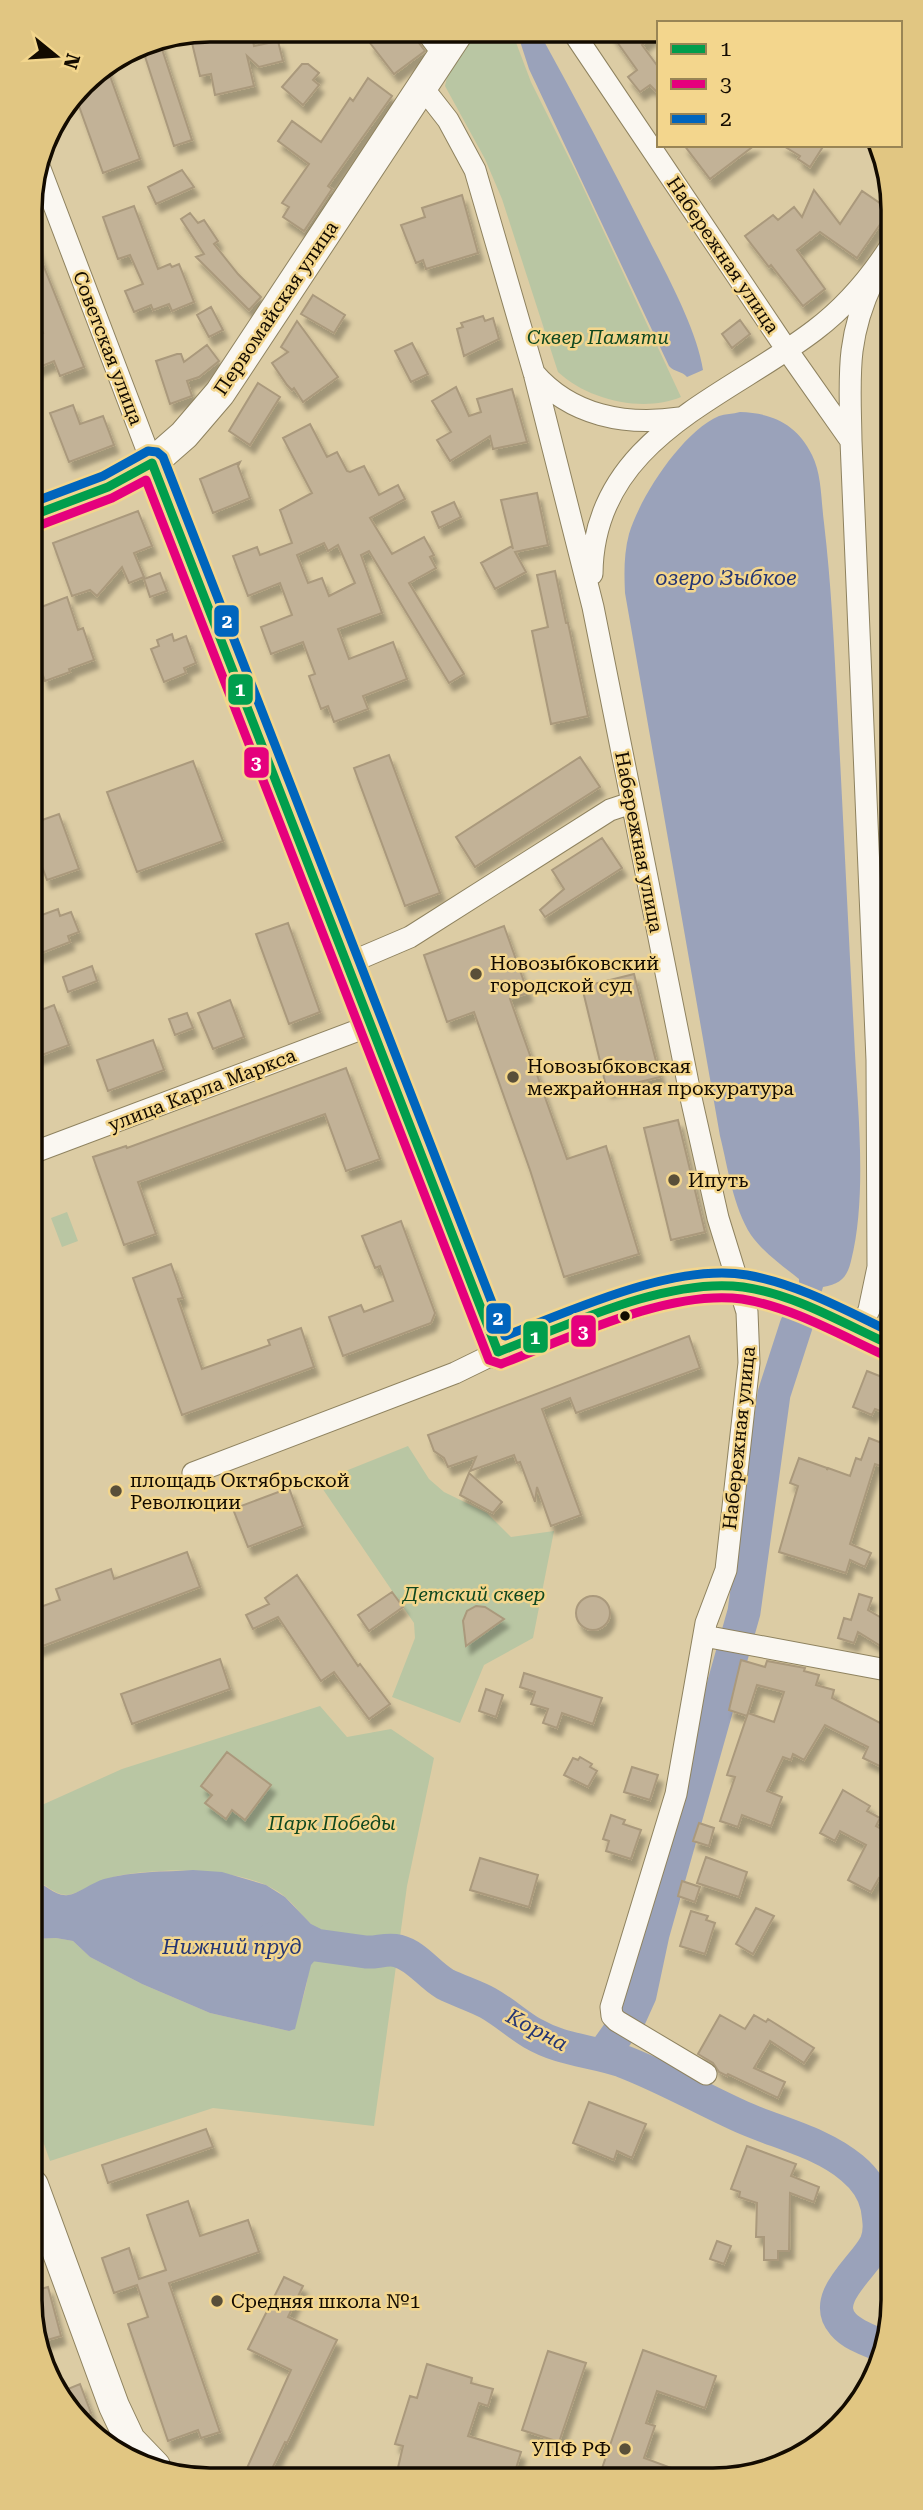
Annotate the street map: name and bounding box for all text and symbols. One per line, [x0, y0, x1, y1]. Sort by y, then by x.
north arrow [21, 21, 91, 91]
legend [657, 21, 902, 147]
text: 1 [720, 37, 732, 61]
text: N [58, 51, 85, 72]
text: 3 [720, 72, 732, 96]
text: 2 [720, 107, 732, 131]
street label: Набережная улица [662, 172, 784, 338]
street label: Первомайская улица [209, 216, 343, 399]
street label: Советская улица [68, 268, 148, 429]
park label: Сквер Памяти [527, 326, 669, 349]
water label: озеро Зыбкое [655, 566, 797, 590]
line badge: 2 [213, 604, 240, 638]
text: 2 [222, 610, 232, 633]
line badge: 1 [227, 673, 254, 706]
text: 1 [235, 678, 246, 701]
line badge: 3 [243, 746, 270, 779]
street label: Набережная улица [610, 749, 668, 935]
text: 3 [251, 751, 262, 774]
place label: Новозыбковский городской суд [490, 952, 659, 997]
marker: Новозыбковский городской суд [468, 966, 484, 982]
street label: улица Карла Маркса [105, 1043, 300, 1136]
place label: Новозыбковская межрайонная прокуратура [527, 1055, 795, 1100]
marker: Новозыбковская межрайонная прокуратура [505, 1069, 521, 1085]
place label: Ипуть [688, 1169, 748, 1192]
marker: Ипуть [666, 1172, 682, 1188]
line badge: 2 [485, 1302, 512, 1335]
text: 2 [493, 1307, 503, 1330]
unlabelled marker [618, 1309, 632, 1323]
line badge: 3 [570, 1314, 597, 1348]
line badge: 1 [522, 1320, 549, 1354]
text: 3 [578, 1320, 589, 1343]
text: 1 [530, 1326, 541, 1349]
street label: Набережная улица [718, 1344, 760, 1531]
place label: площадь Октябрьской Революции [130, 1469, 350, 1514]
marker: площадь Октябрьской Революции [108, 1483, 124, 1499]
park label: Детский сквер [402, 1583, 545, 1606]
park label: Парк Победы [267, 1812, 396, 1835]
water label: Нижний пруд [161, 1935, 302, 1959]
water label: Корна [502, 2004, 572, 2056]
place label: Средняя школа №1 [231, 2290, 421, 2313]
marker: Средняя школа №1 [209, 2293, 225, 2309]
place label: УПФ РФ [532, 2438, 611, 2461]
marker: УПФ РФ [617, 2441, 633, 2457]

